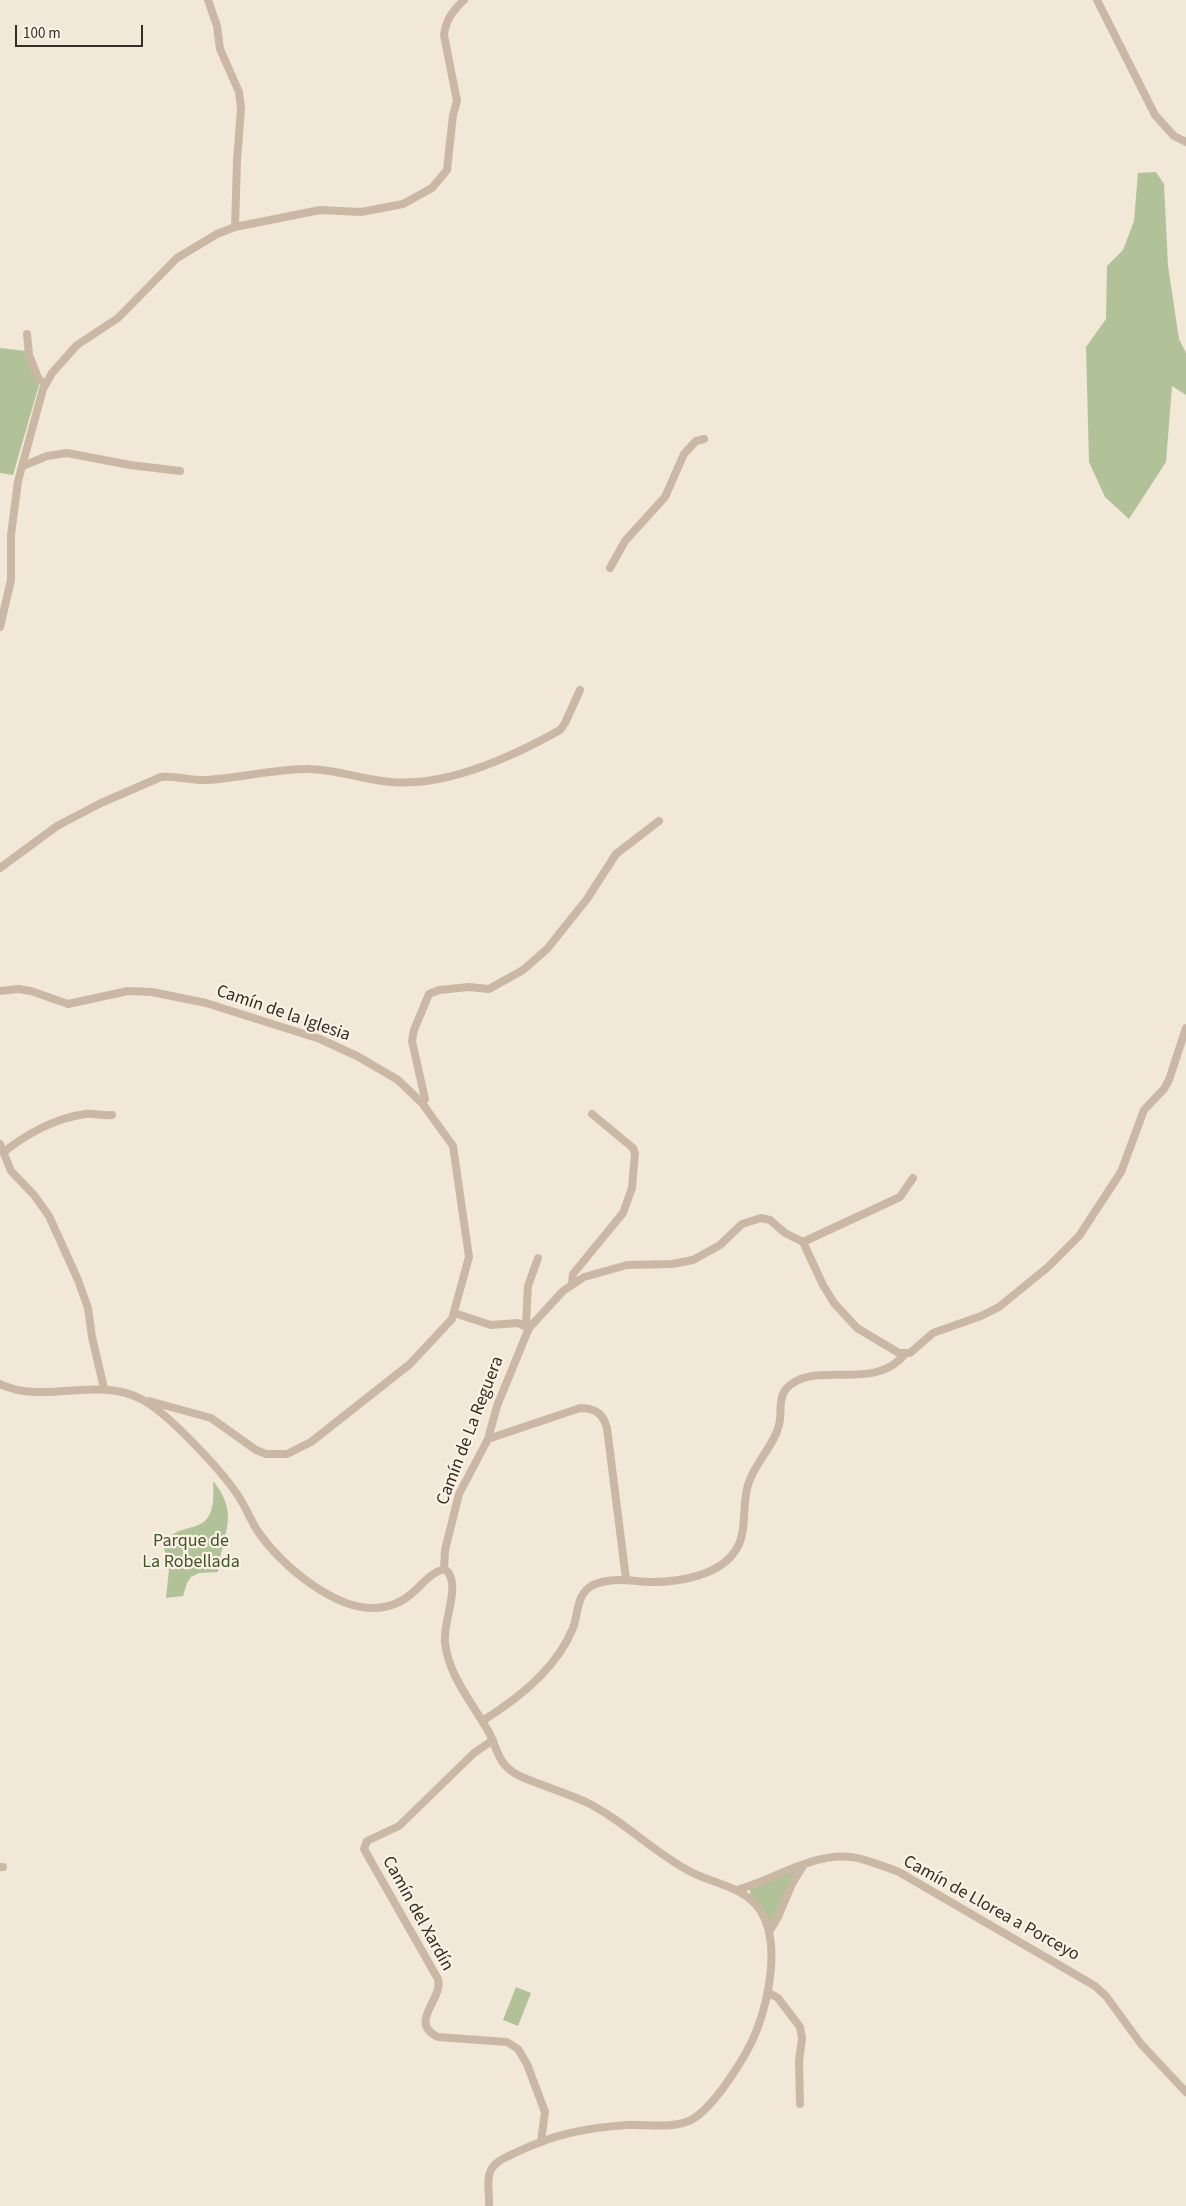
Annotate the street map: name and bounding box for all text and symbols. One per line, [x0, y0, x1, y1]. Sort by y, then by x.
scale bar [18, 15, 145, 47]
text: 100 m [23, 23, 61, 44]
street label: Camín de la Iglesia [213, 981, 353, 1047]
street label: Camín de La Reguera [433, 1354, 509, 1508]
park label: Parque de La Robellada [142, 1531, 240, 1574]
street label: Camín de Llorea a Porceyo [899, 1851, 1083, 1967]
street label: Camín del Xardín [377, 1853, 457, 1975]

